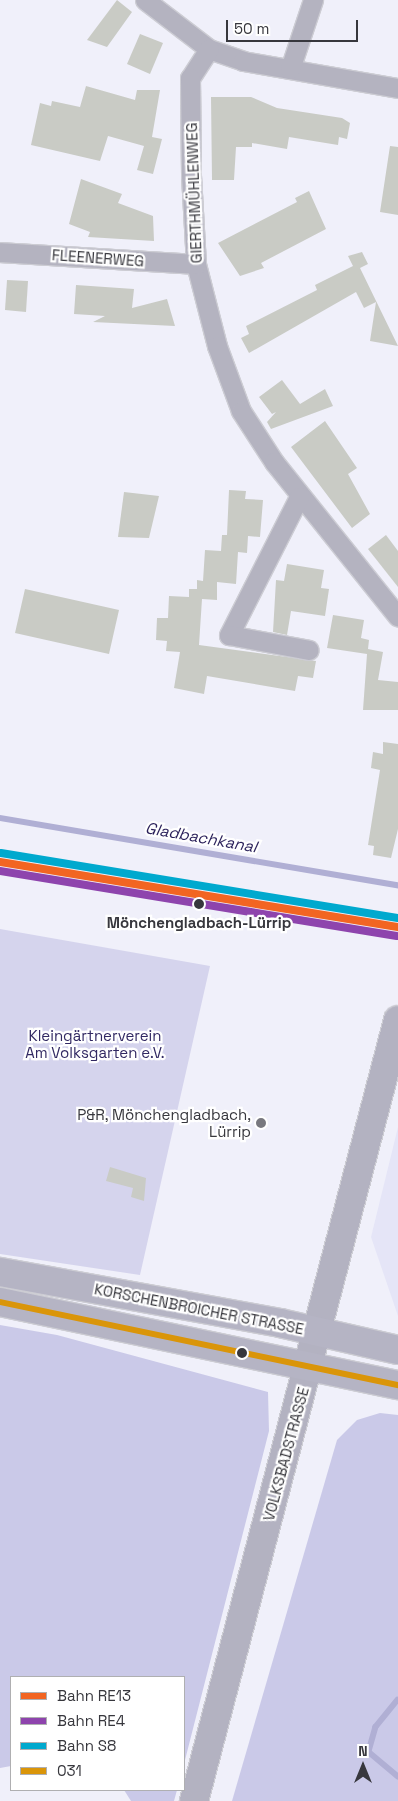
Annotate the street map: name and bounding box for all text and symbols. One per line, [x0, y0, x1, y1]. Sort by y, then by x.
scale bar [228, 10, 360, 42]
text: 50 m [234, 19, 269, 38]
street label: GIERTHMÜHLENWEG [183, 122, 205, 264]
street label: FLEENERWEG [51, 246, 145, 270]
water label: Gladbachkanal [144, 819, 258, 857]
marker: Mönchengladbach-Lürrip [190, 895, 208, 913]
place label: Mönchengladbach-Lürrip [107, 914, 291, 932]
park label: Kleingärtnerverein Am Volksgarten e.V. [25, 1026, 165, 1061]
place label: P&R, Mönchengladbach, Lürrip [77, 1105, 251, 1140]
marker: P&R, Mönchengladbach, Lürrip [255, 1117, 267, 1129]
street label: KORSCHENBROICHER STRASSE [93, 1280, 305, 1338]
unlabelled marker [237, 1348, 247, 1358]
street label: VOLKSBADSTRASSE [259, 1385, 313, 1523]
legend [10, 1676, 185, 1791]
text: Bahn RE13 [57, 1686, 131, 1705]
text: Bahn RE4 [57, 1711, 125, 1730]
text: Bahn S8 [57, 1736, 116, 1755]
north arrow [338, 1741, 388, 1791]
text: N [358, 1742, 368, 1760]
text: 031 [57, 1761, 82, 1780]

